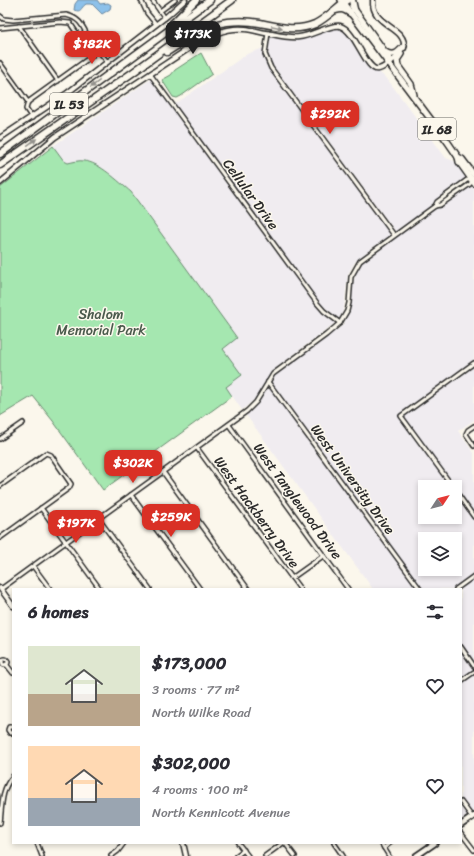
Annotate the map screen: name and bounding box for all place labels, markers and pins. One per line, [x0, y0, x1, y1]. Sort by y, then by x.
pin: $173K [165, 21, 221, 55]
pin: $182K [64, 31, 120, 65]
pin: $292K [302, 101, 358, 135]
pin: $302K [105, 450, 161, 484]
pin: $259K [143, 504, 199, 538]
pin: $197K [48, 510, 104, 544]

